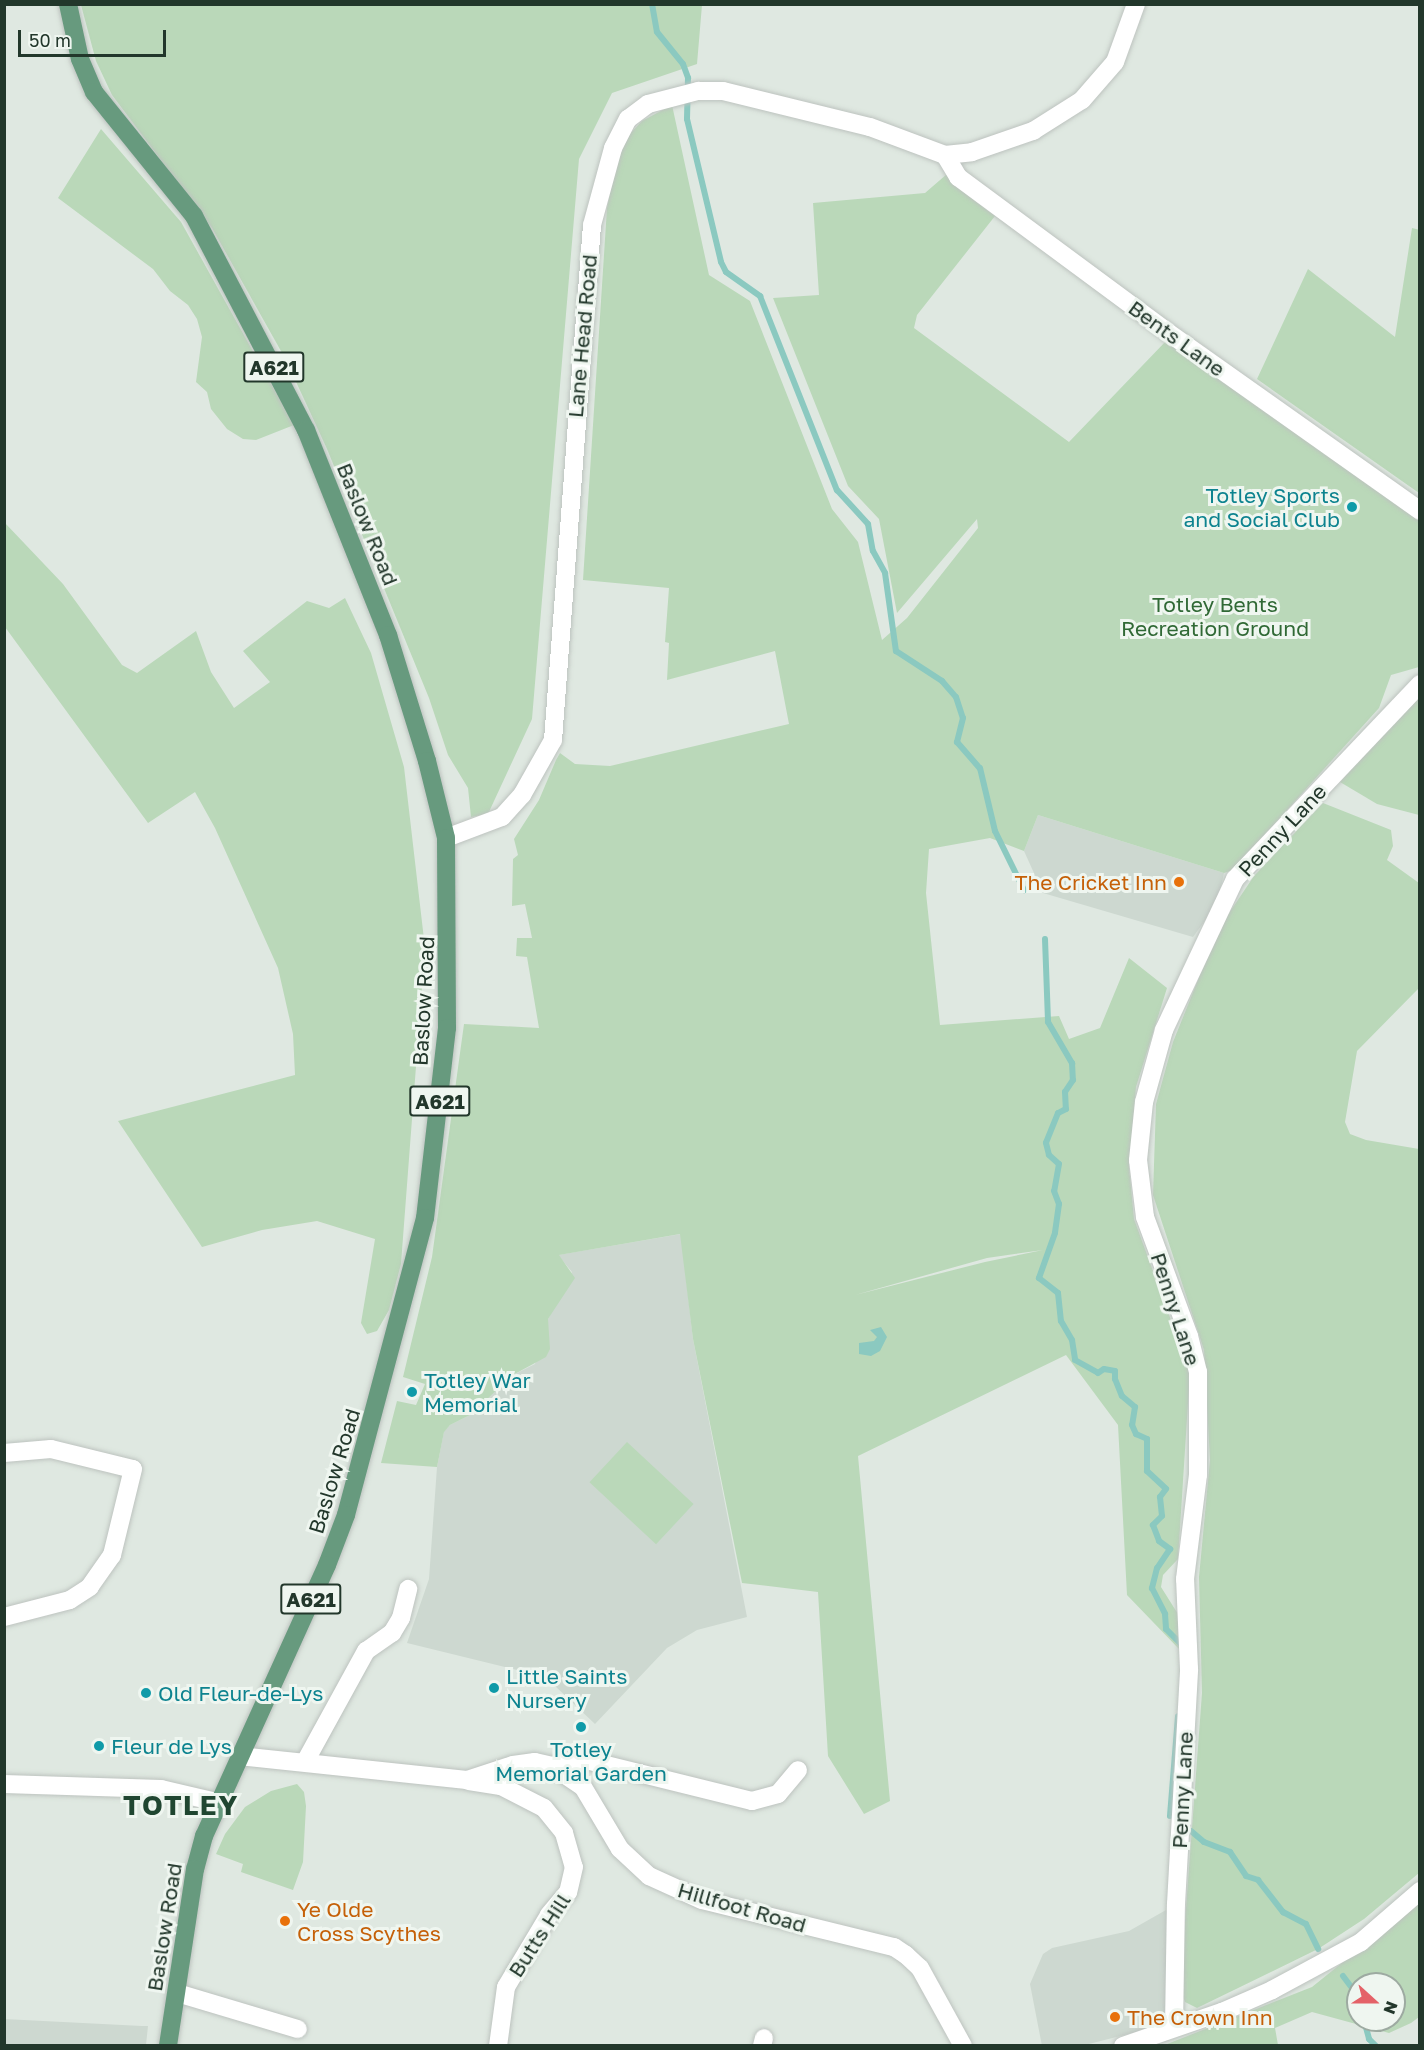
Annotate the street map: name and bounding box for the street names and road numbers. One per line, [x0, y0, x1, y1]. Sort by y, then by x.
street label: Lane Head Road [562, 253, 602, 419]
street label: Bents Lane [1124, 295, 1230, 381]
road number: A621 [242, 350, 306, 384]
street label: Baslow Road [332, 459, 404, 589]
street label: Penny Lane [1233, 779, 1331, 881]
street label: Baslow Road [407, 936, 439, 1066]
road number: A621 [408, 1084, 472, 1118]
street label: Penny Lane [1146, 1249, 1206, 1369]
street label: Baslow Road [303, 1405, 365, 1537]
road number: A621 [280, 1582, 342, 1616]
street label: Penny Lane [1166, 1731, 1198, 1849]
street label: Baslow Road [141, 1861, 187, 1993]
street label: Hillfoot Road [675, 1877, 809, 1937]
street label: Butts Hill [503, 1888, 575, 1982]

